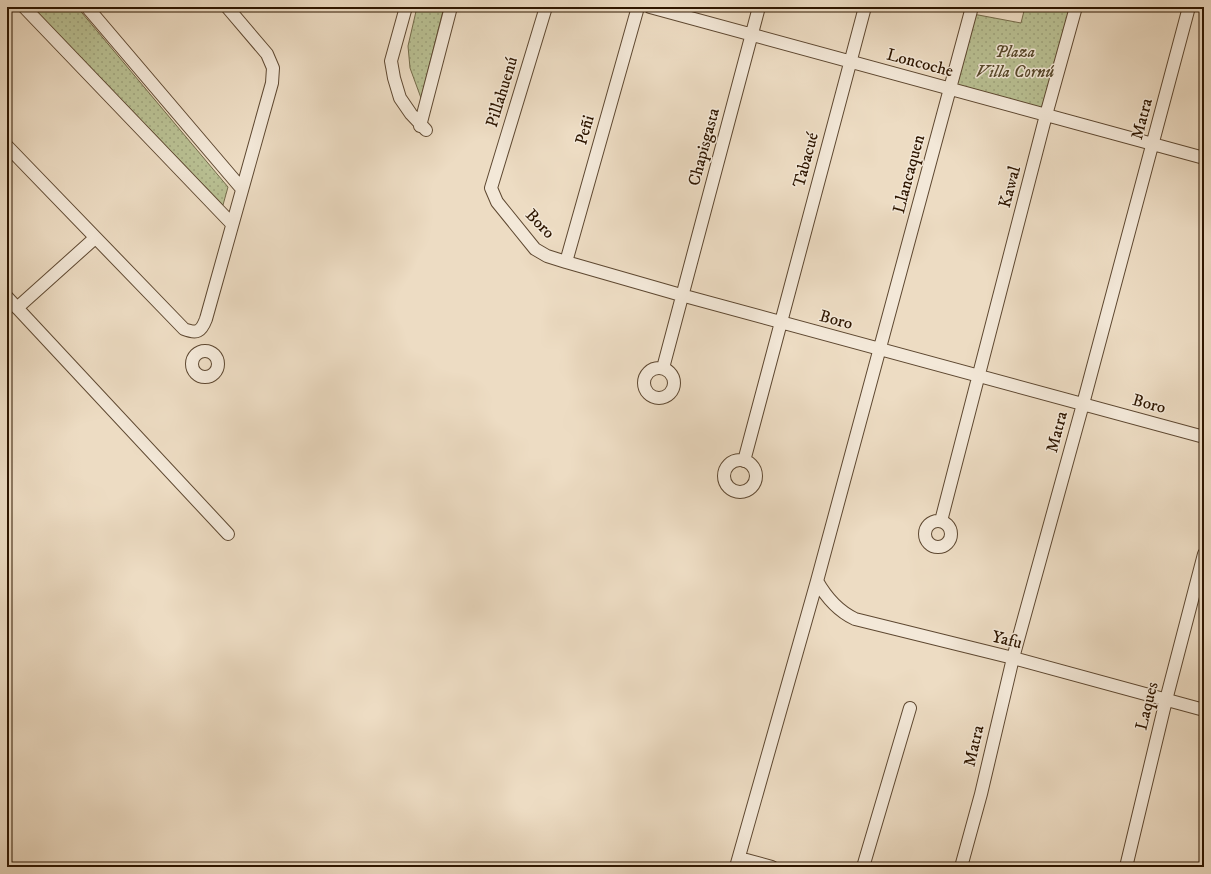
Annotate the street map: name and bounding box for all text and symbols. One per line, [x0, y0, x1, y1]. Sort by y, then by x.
park label: Plaza Villa Cornú [976, 41, 1054, 83]
street label: Loncoche [884, 44, 956, 82]
street label: Pillahuenú [481, 54, 523, 130]
street label: Matra [1126, 95, 1158, 142]
street label: Chapisgasta [683, 105, 725, 188]
street label: Peñi [570, 113, 600, 147]
street label: Tabacué [788, 130, 824, 190]
street label: Llancaquen [888, 132, 930, 216]
street label: Kawal [994, 164, 1026, 210]
street label: Boro [520, 204, 560, 244]
street label: Boro [817, 305, 855, 335]
street label: Boro [1130, 389, 1168, 419]
street label: Matra [1041, 408, 1073, 455]
street label: Yafu [990, 626, 1024, 654]
street label: Laques [1130, 679, 1164, 732]
street label: Matra [959, 722, 990, 769]

